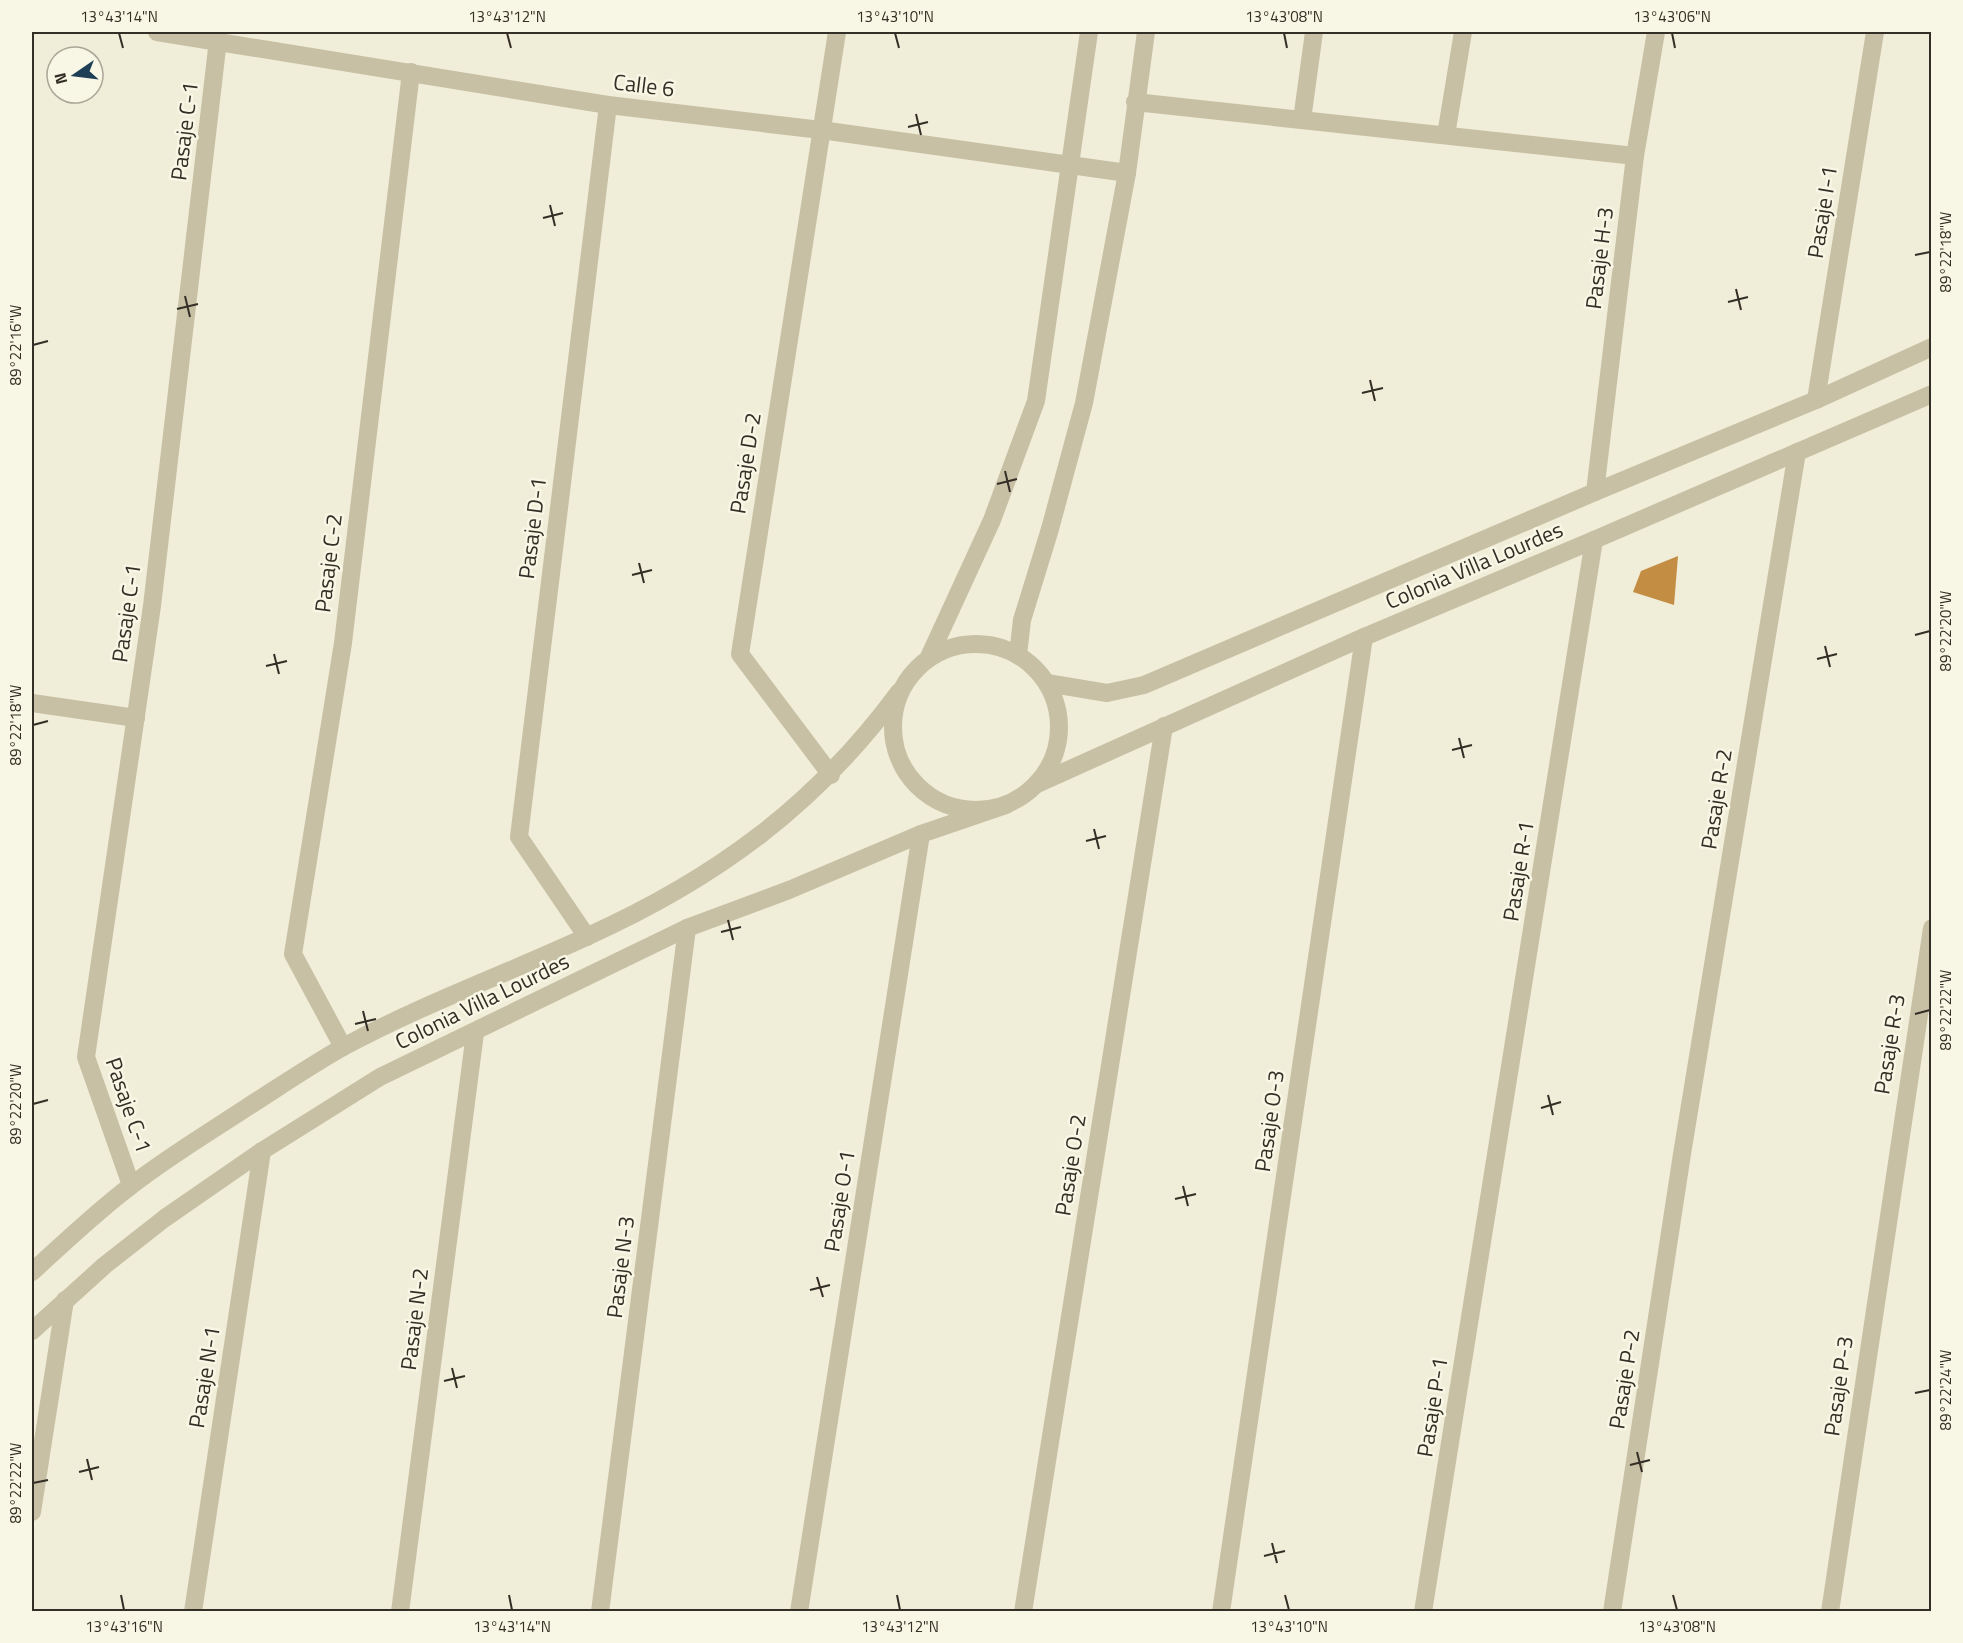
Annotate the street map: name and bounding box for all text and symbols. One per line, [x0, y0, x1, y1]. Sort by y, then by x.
text: 13°43'14"N [80, 5, 158, 28]
text: 13°43'12"N [468, 5, 546, 28]
text: 13°43'10"N [856, 5, 934, 28]
text: 13°43'08"N [1245, 5, 1323, 28]
text: 13°43'06"N [1633, 5, 1711, 28]
north arrow [45, 45, 105, 105]
street label: Calle 6 [611, 64, 677, 106]
text: N [47, 70, 73, 87]
street label: Pasaje C-1 [161, 80, 207, 182]
street label: Pasaje I-1 [1798, 163, 1846, 261]
street label: Pasaje H-3 [1576, 205, 1622, 311]
text: 89°22'18"W [1934, 212, 1957, 292]
text: 89°22'16"W [4, 305, 27, 385]
street label: Pasaje D-2 [720, 410, 770, 516]
street label: Pasaje D-1 [509, 475, 555, 581]
street label: Pasaje C-2 [305, 512, 351, 614]
street label: Colonia Villa Lourdes [1380, 512, 1568, 618]
street label: Pasaje C-1 [102, 561, 150, 665]
text: 89°22'20"W [1934, 591, 1957, 671]
text: 89°22'18"W [4, 685, 27, 765]
street label: Pasaje R-2 [1691, 746, 1741, 852]
street label: Pasaje R-1 [1493, 818, 1543, 924]
street label: Colonia Villa Lourdes [389, 944, 575, 1058]
text: 89°22'22"W [1934, 970, 1957, 1050]
street label: Pasaje R-3 [1864, 991, 1914, 1097]
street label: Pasaje C-1 [97, 1053, 161, 1157]
text: 89°22'20"W [4, 1064, 27, 1144]
street label: Pasaje O-3 [1245, 1068, 1293, 1174]
street label: Pasaje O-2 [1045, 1112, 1095, 1218]
street label: Pasaje O-1 [814, 1148, 864, 1254]
street label: Pasaje N-3 [597, 1214, 643, 1320]
street label: Pasaje N-2 [391, 1266, 437, 1372]
street label: Pasaje N-1 [179, 1324, 229, 1430]
street label: Pasaje P-2 [1599, 1327, 1649, 1431]
street label: Pasaje P-3 [1814, 1334, 1862, 1438]
text: 89°22'24"W [1934, 1350, 1957, 1430]
street label: Pasaje P-1 [1407, 1355, 1457, 1459]
text: 89°22'22"W [4, 1443, 27, 1523]
text: 13°43'16"N [85, 1615, 163, 1638]
text: 13°43'14"N [473, 1615, 551, 1638]
text: 13°43'12"N [861, 1615, 939, 1638]
text: 13°43'10"N [1250, 1615, 1328, 1638]
text: 13°43'08"N [1638, 1615, 1716, 1638]

